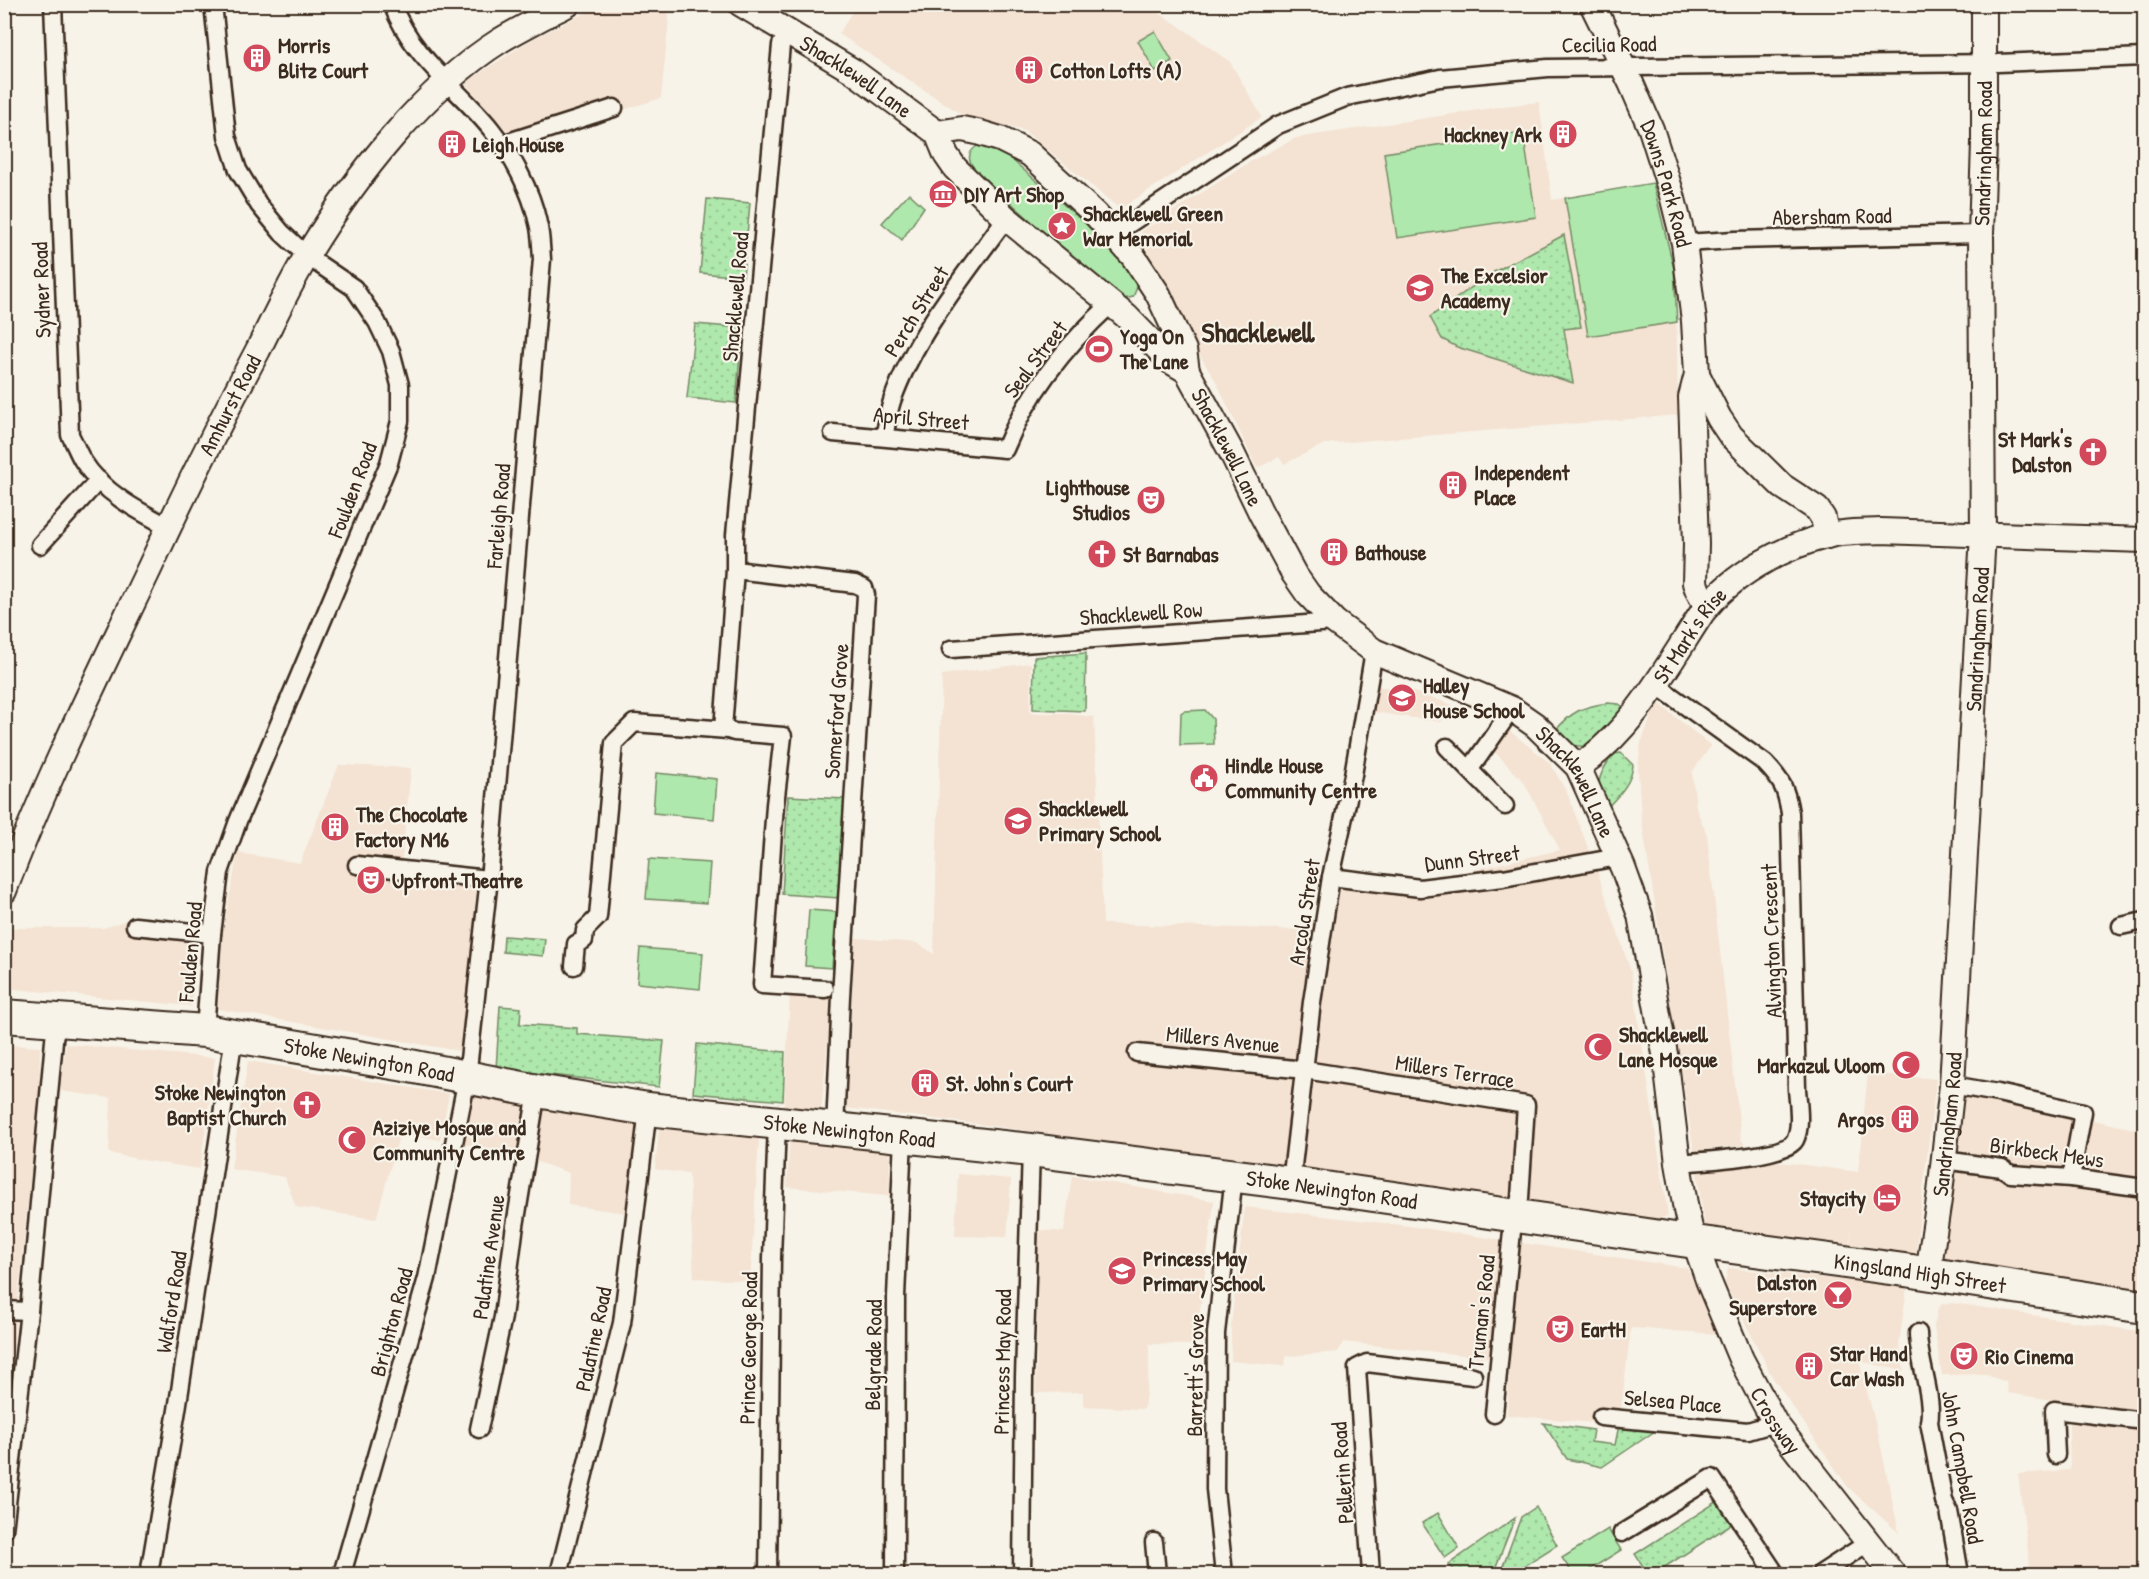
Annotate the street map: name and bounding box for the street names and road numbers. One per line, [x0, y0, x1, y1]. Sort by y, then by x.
street label: Shacklewell Lane [795, 28, 919, 125]
street label: Cecilia Road [1561, 28, 1657, 60]
street label: Sandringham Road [1966, 81, 1999, 226]
street label: Downs Park Road [1634, 115, 1700, 250]
street label: Abersham Road [1772, 200, 1892, 232]
street label: Shacklewell Road [714, 231, 756, 363]
street label: Sydner Road [24, 241, 58, 339]
street label: Perch Street [876, 259, 956, 362]
street label: Seal Street [996, 314, 1074, 404]
street label: Amhurst Road [191, 349, 268, 460]
street label: Shacklewell Lane [1184, 383, 1271, 511]
street label: April Street [872, 399, 970, 437]
street label: Foulden Road [320, 437, 384, 543]
street label: Farleigh Road [478, 462, 518, 571]
street label: Sandringham Road [1958, 566, 1996, 712]
street label: St Mark's Rise [1646, 580, 1733, 689]
street label: Shacklewell Row [1079, 594, 1203, 632]
street label: Somerford Grove [816, 642, 856, 780]
street label: Shacklewell Lane [1529, 719, 1623, 842]
street label: Dunn Street [1423, 837, 1522, 879]
street label: Arcola Street [1281, 856, 1327, 967]
street label: Alvington Crescent [1753, 863, 1789, 1019]
street label: Foulden Road [171, 900, 209, 1004]
street label: Millers Avenue [1165, 1018, 1282, 1060]
street label: Stoke Newington Road [282, 1030, 457, 1089]
street label: Millers Terrace [1393, 1047, 1517, 1095]
street label: Sandringham Road [1925, 1051, 1969, 1198]
street label: Stoke Newington Road [762, 1106, 937, 1155]
street label: Birkbeck Mews [1988, 1129, 2106, 1175]
street label: Stoke Newington Road [1245, 1162, 1420, 1216]
street label: Palatine Avenue [464, 1192, 512, 1321]
street label: Kingsland High Street [1832, 1246, 2008, 1300]
street label: Walford Road [148, 1248, 194, 1355]
street label: Truman's Road [1460, 1253, 1502, 1370]
street label: Brighton Road [362, 1264, 420, 1380]
street label: Prince George Road [732, 1271, 764, 1425]
street label: Palatine Road [567, 1284, 619, 1394]
street label: Princess May Road [986, 1289, 1018, 1435]
street label: Belgrade Road [857, 1299, 889, 1411]
street label: Barrett's Grove [1179, 1313, 1211, 1437]
street label: Crossway [1743, 1381, 1809, 1460]
street label: Selsea Place [1623, 1382, 1723, 1420]
street label: John Campbell Road [1935, 1388, 1991, 1546]
street label: Pellerin Road [1323, 1421, 1361, 1525]

